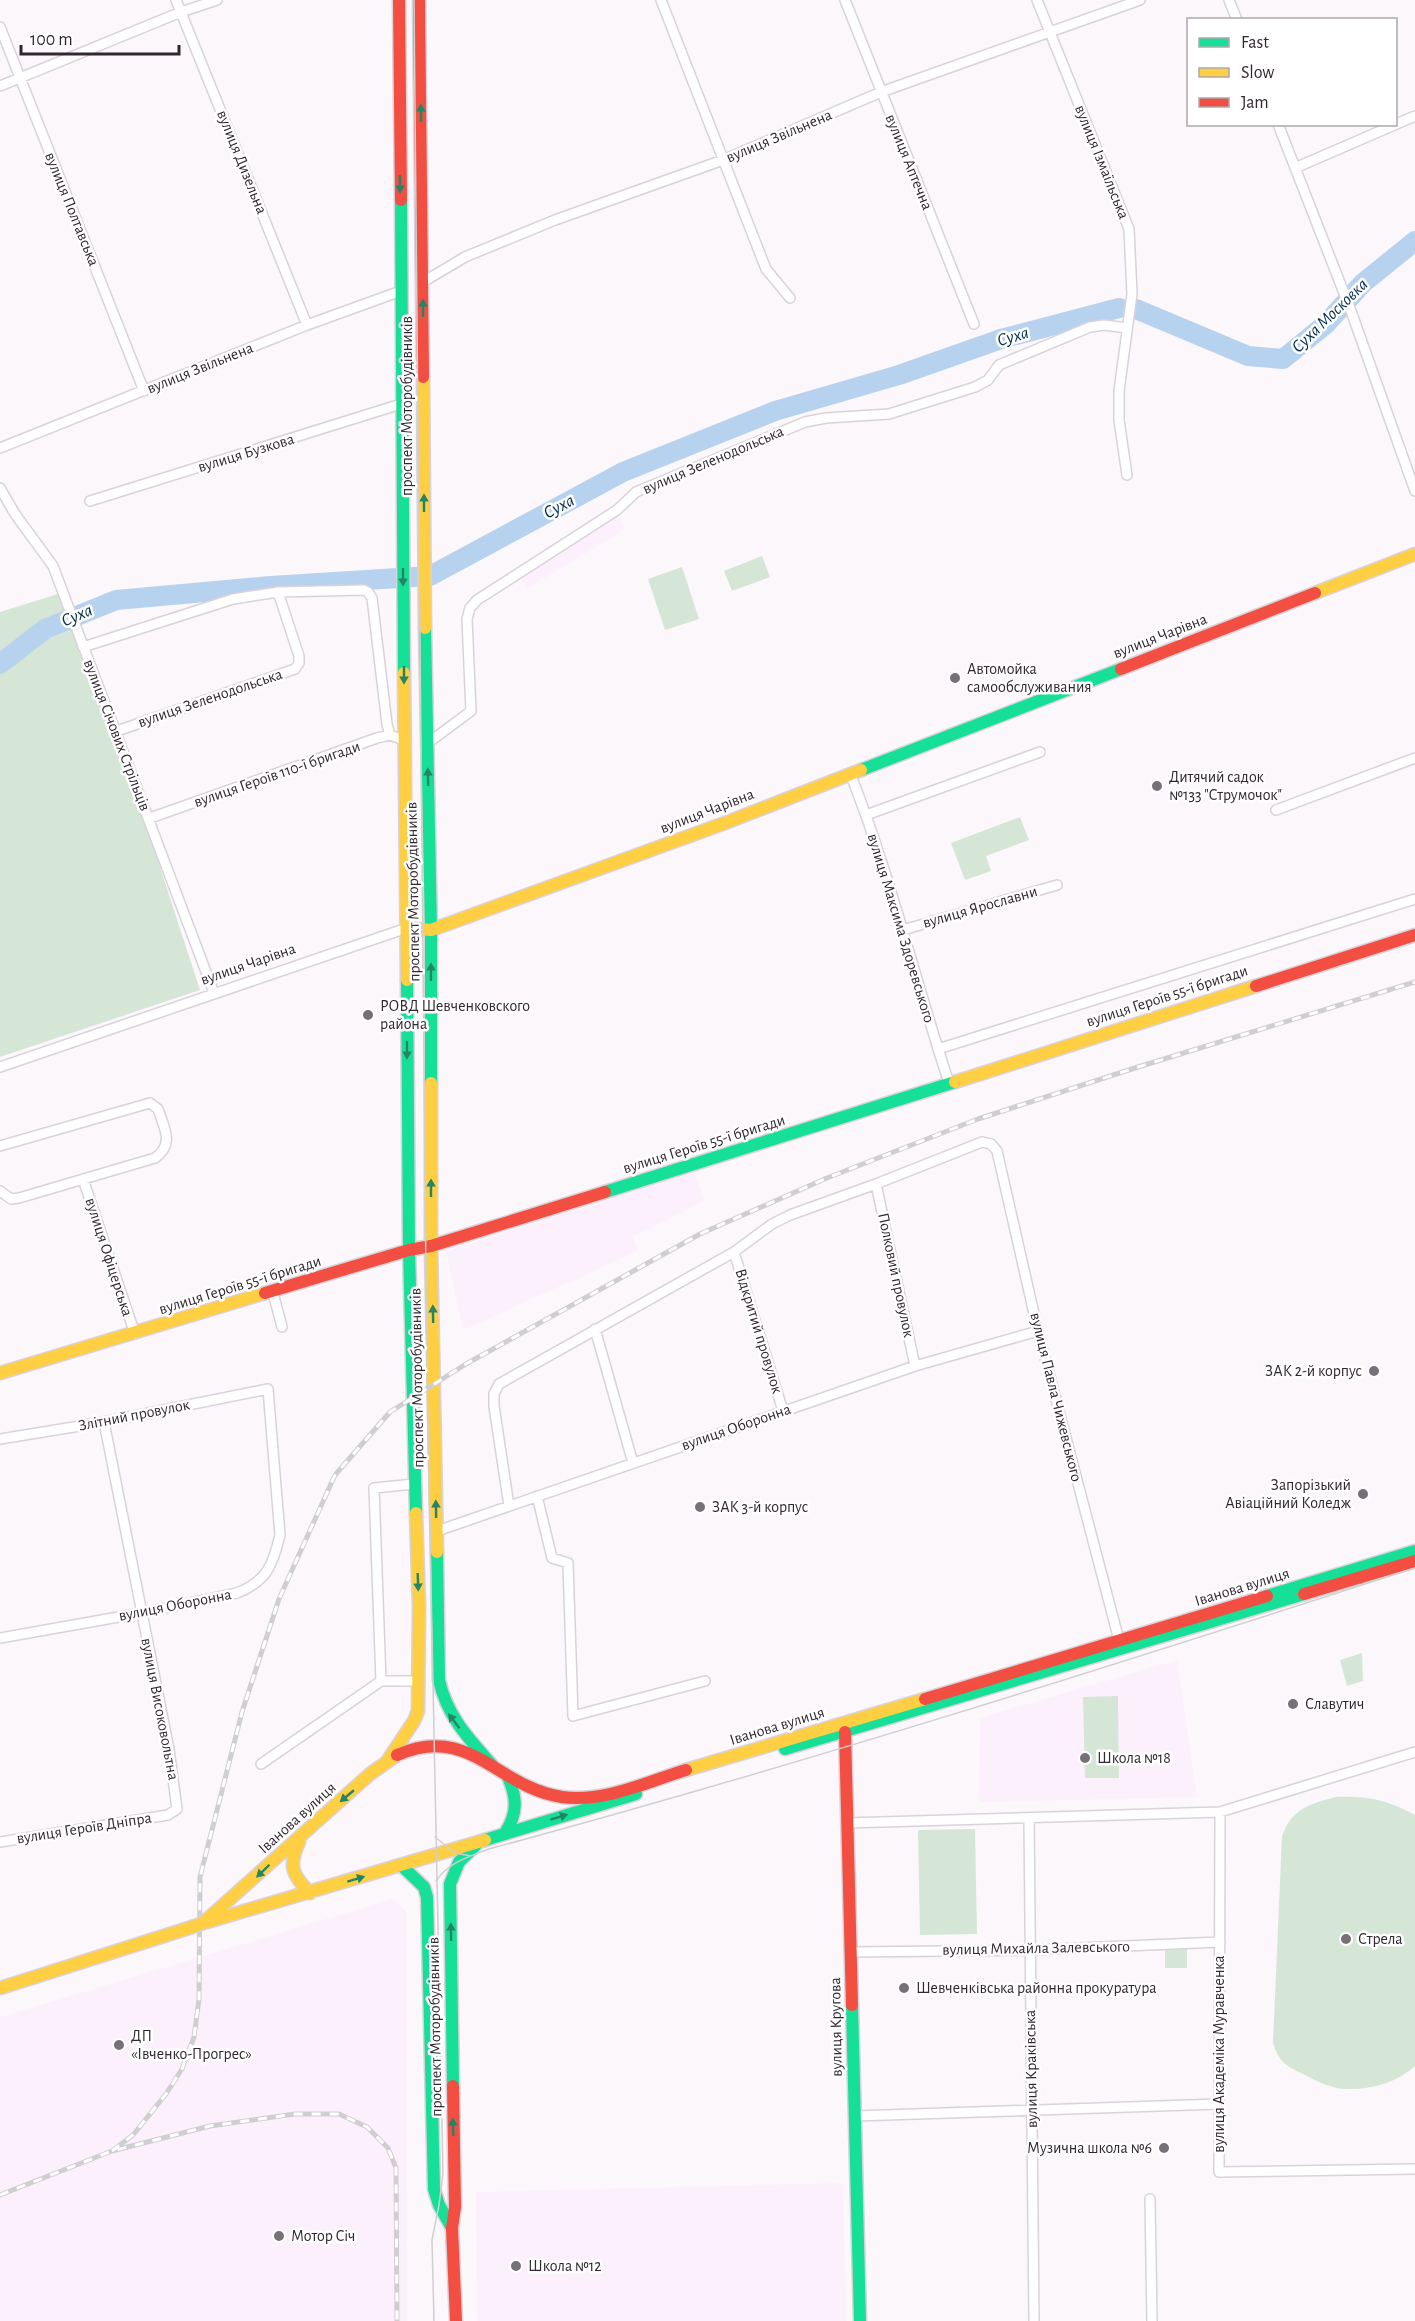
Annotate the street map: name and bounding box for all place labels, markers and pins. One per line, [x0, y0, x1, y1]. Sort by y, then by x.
place label: Автомойка самообслуживания [967, 661, 1092, 696]
marker: Автомойка самообслуживания [948, 671, 962, 685]
place label: Дитячий садок №133 "Струмочок" [1169, 769, 1282, 804]
marker: Дитячий садок №133 "Струмочок" [1150, 779, 1164, 793]
place label: РОВД Шевченковского района [380, 998, 530, 1032]
marker: РОВД Шевченковского района [361, 1008, 375, 1022]
place label: ЗАК 2-й корпус [1265, 1363, 1362, 1380]
marker: ЗАК 2-й корпус [1367, 1364, 1381, 1378]
place label: Запорізький Авіаційний Коледж [1225, 1477, 1352, 1511]
marker: Запорізький Авіаційний Коледж [1356, 1487, 1370, 1501]
place label: ЗАК 3-й корпус [712, 1499, 808, 1516]
marker: ЗАК 3-й корпус [693, 1500, 707, 1514]
place label: Славутич [1305, 1696, 1365, 1713]
marker: Славутич [1286, 1697, 1300, 1711]
place label: Школа №18 [1097, 1750, 1171, 1766]
marker: Школа №18 [1078, 1751, 1092, 1765]
place label: Стрела [1358, 1931, 1403, 1947]
marker: Стрела [1339, 1932, 1353, 1946]
place label: Шевченківська районна прокуратура [916, 1980, 1157, 1997]
marker: Шевченківська районна прокуратура [897, 1981, 911, 1995]
place label: ДП «Івченко-Прогрес» [131, 2028, 252, 2062]
marker: ДП «Івченко-Прогрес» [112, 2038, 126, 2052]
place label: Музична школа №6 [1027, 2140, 1152, 2157]
marker: Музична школа №6 [1157, 2141, 1171, 2155]
place label: Мотор Січ [291, 2228, 355, 2244]
marker: Мотор Січ [272, 2229, 286, 2243]
place label: Школа №12 [528, 2258, 602, 2274]
marker: Школа №12 [509, 2259, 523, 2273]

